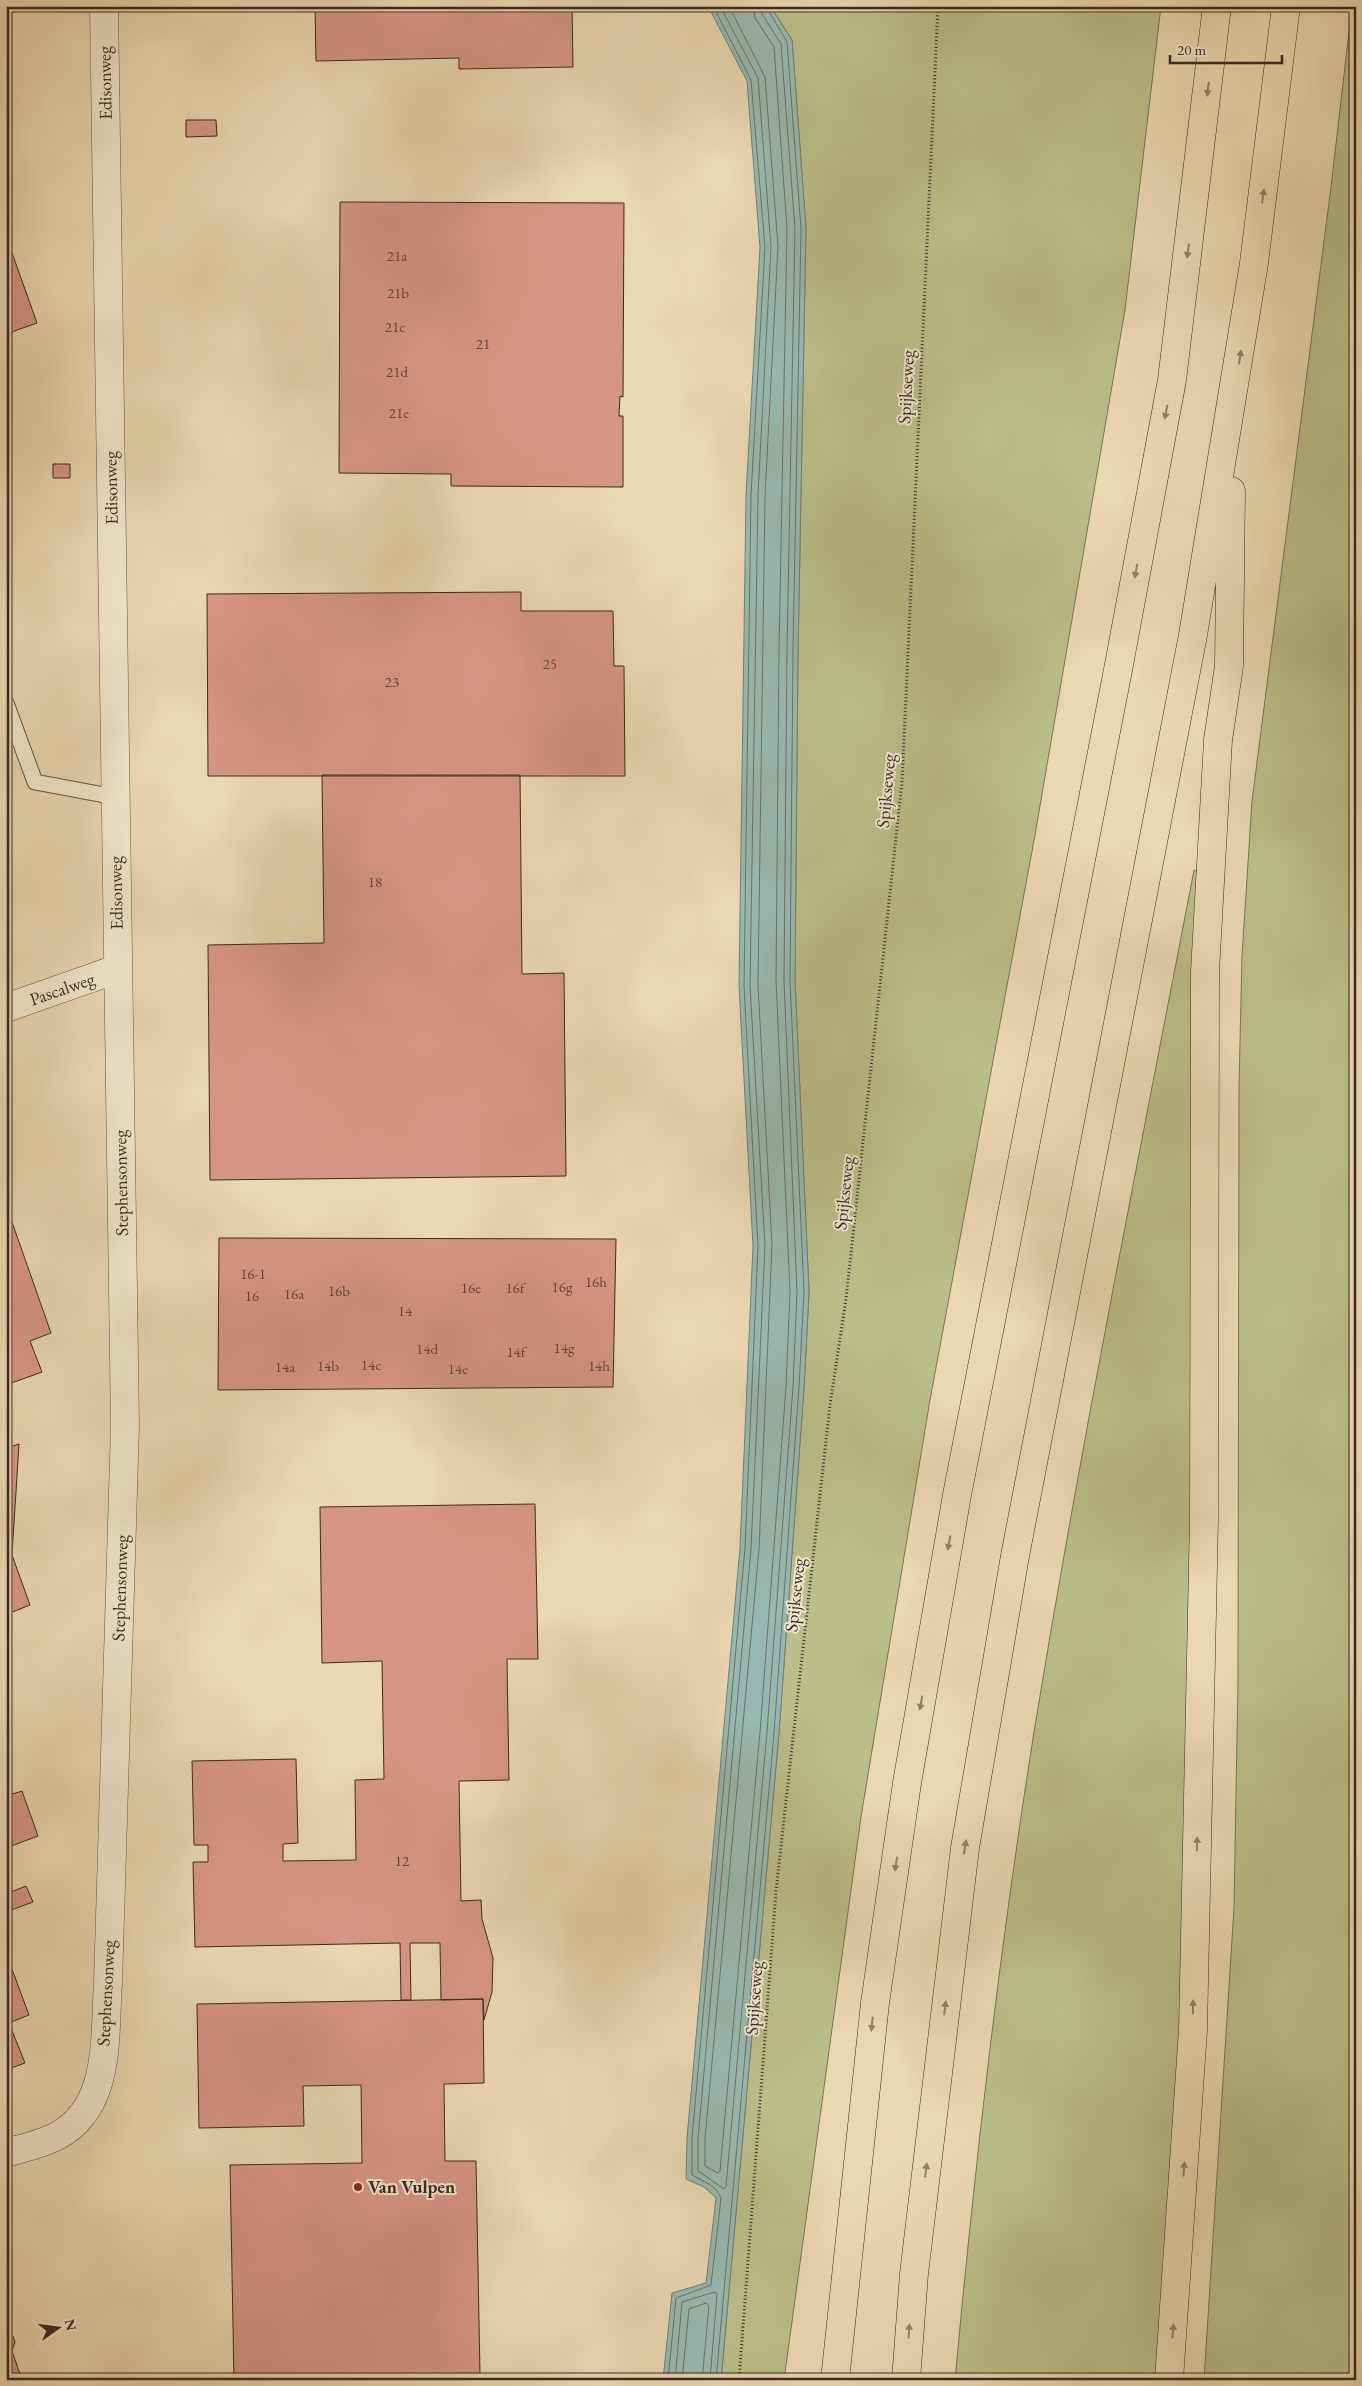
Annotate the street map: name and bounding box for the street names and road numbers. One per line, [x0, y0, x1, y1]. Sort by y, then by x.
street label: Edisonweg [92, 46, 117, 120]
street label: Spijkseweg [892, 349, 919, 425]
street label: Edisonweg [98, 451, 123, 525]
street label: Spijkseweg [871, 753, 900, 829]
street label: Edisonweg [103, 856, 128, 930]
street label: Pascalweg [26, 967, 98, 1010]
street label: Stephensonweg [108, 1129, 133, 1236]
street label: Spijkseweg [828, 1155, 859, 1231]
street label: Stephensonweg [106, 1534, 133, 1642]
street label: Spijkseweg [779, 1557, 810, 1633]
street label: Stephensonweg [91, 1939, 120, 2047]
street label: Spijkseweg [739, 1960, 768, 2036]

